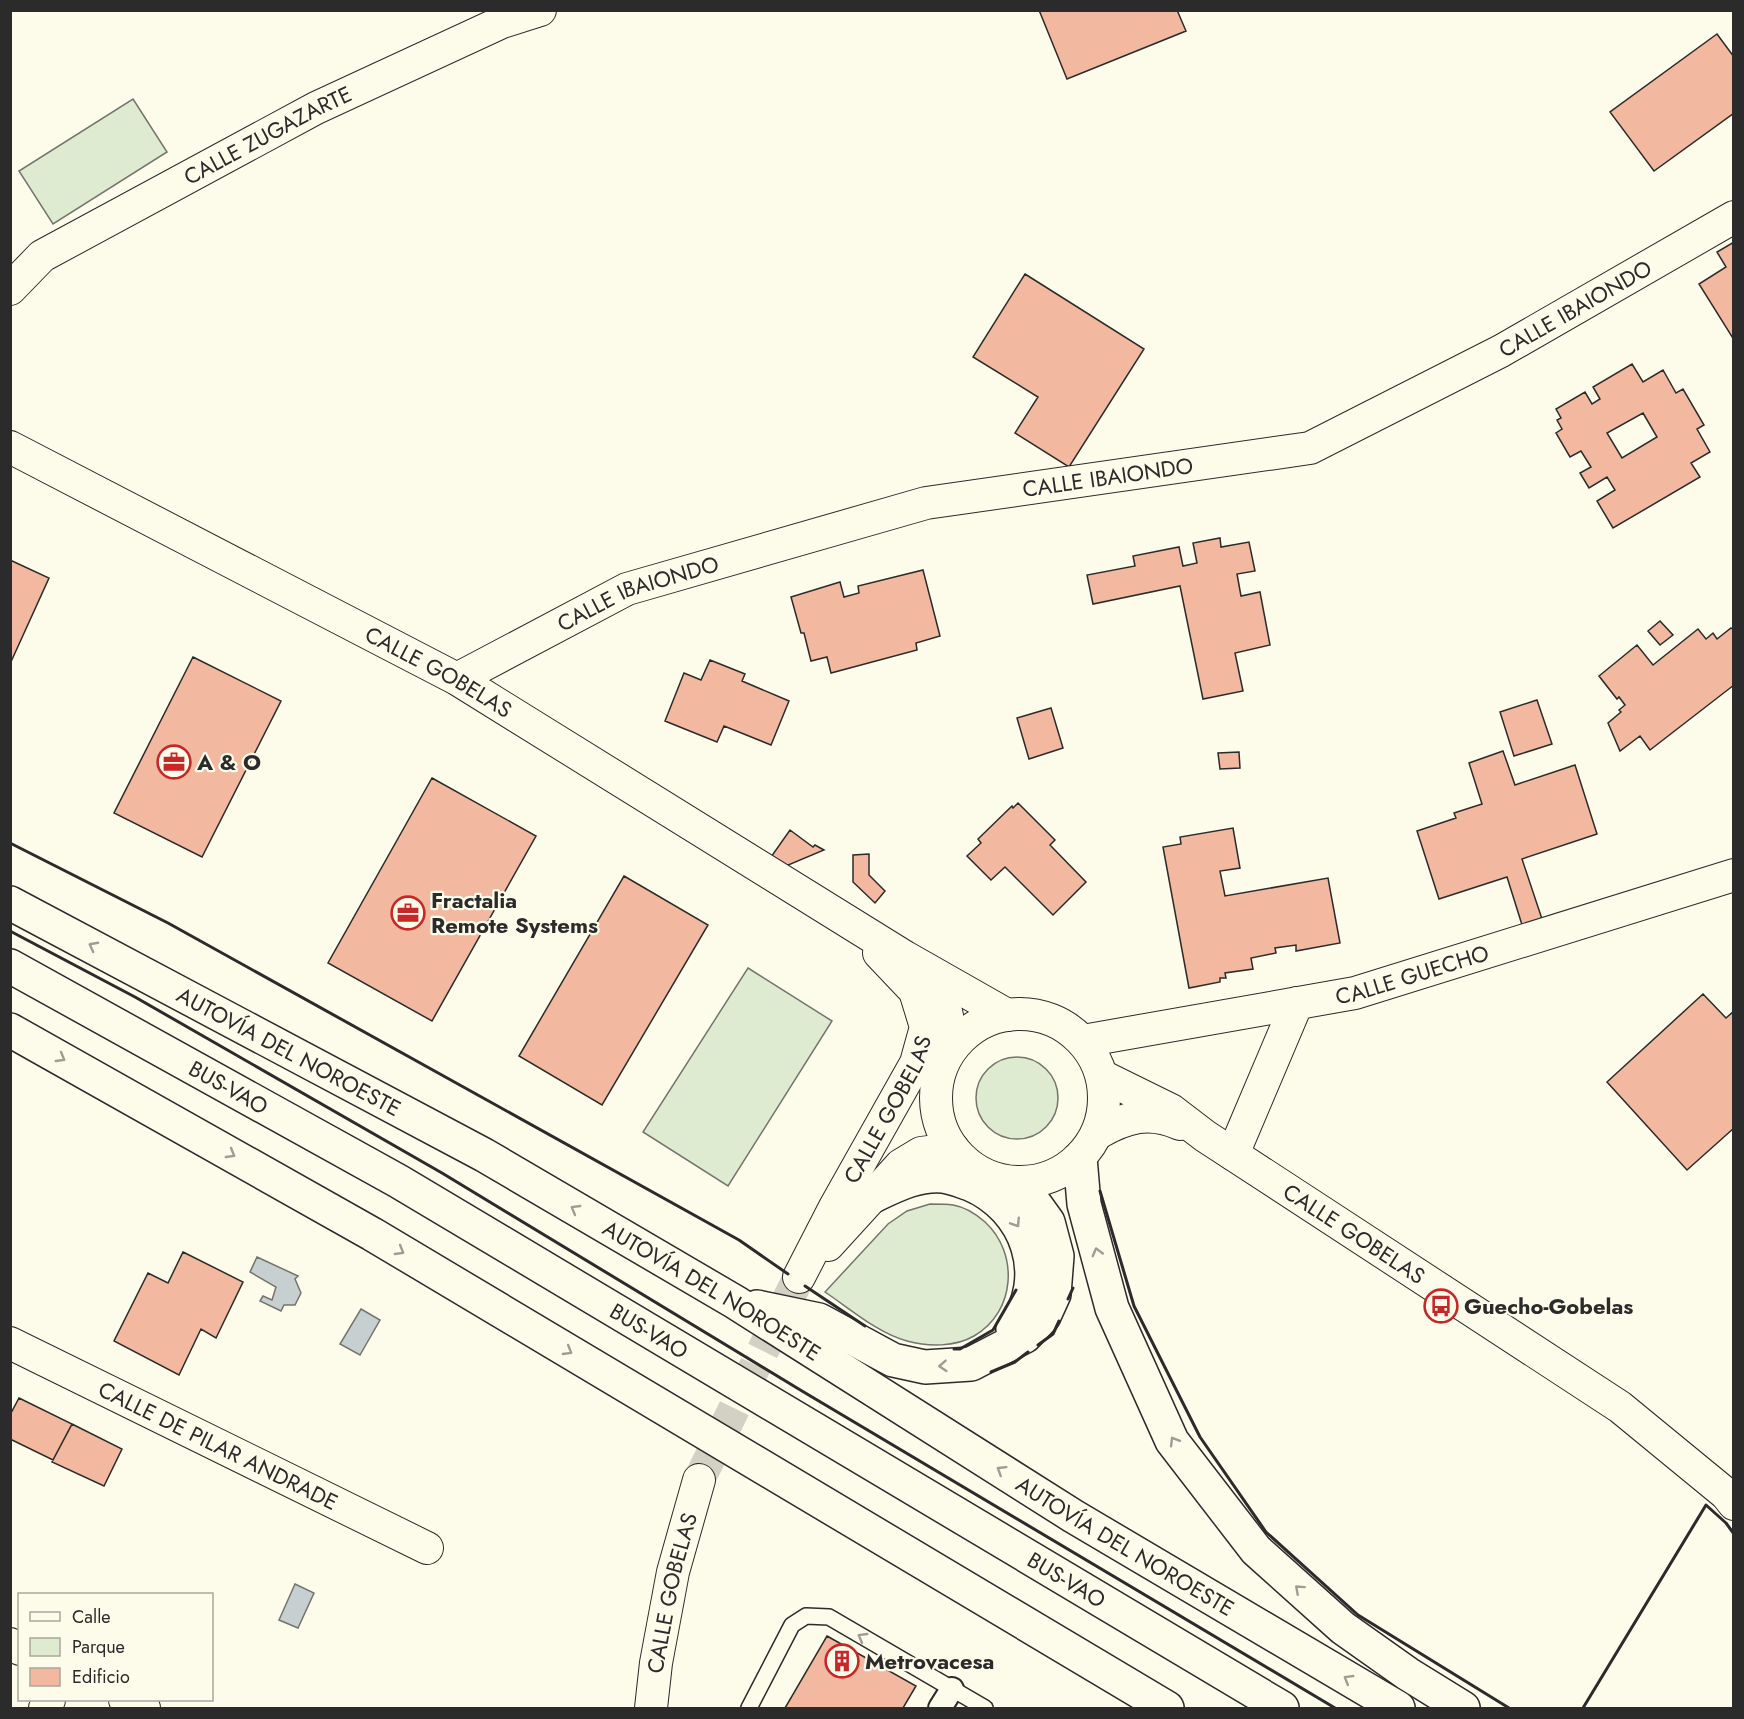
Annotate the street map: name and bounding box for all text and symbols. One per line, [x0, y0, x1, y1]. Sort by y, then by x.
street label: CALLE ZUGAZARTE [178, 78, 357, 193]
street label: CALLE IBAIONDO [1493, 252, 1657, 365]
street label: CALLE IBAIONDO [1020, 449, 1195, 505]
street label: CALLE IBAIONDO [551, 547, 722, 639]
street label: CALLE GOBELAS [360, 618, 518, 725]
office icon: A & O [156, 744, 192, 780]
place label: A & O [196, 746, 261, 778]
place label: Fractalia Remote Systems [431, 884, 598, 941]
office icon: Fractalia Remote Systems [390, 895, 426, 931]
street label: CALLE GUECHO [1333, 936, 1493, 1012]
one-way arrow [89, 942, 99, 953]
street label: AUTOVÍA DEL NOROESTE [171, 979, 407, 1124]
street label: CALLE GOBELAS [835, 1032, 939, 1189]
one-way arrow [55, 1051, 66, 1063]
street label: BUS-VAO [183, 1052, 274, 1122]
one-way arrow [225, 1147, 235, 1159]
street label: CALLE GOBELAS [1277, 1175, 1432, 1292]
one-way arrow [571, 1204, 581, 1216]
street label: AUTOVÍA DEL NOROESTE [597, 1212, 827, 1369]
one-way arrow [1009, 1216, 1020, 1227]
one-way arrow [394, 1244, 404, 1255]
one-way arrow [1092, 1247, 1104, 1258]
bus stop icon: Guecho-Gobelas [1423, 1288, 1459, 1324]
place label: Guecho-Gobelas [1464, 1290, 1633, 1322]
street label: BUS-VAO [604, 1295, 694, 1367]
one-way arrow [562, 1344, 572, 1355]
one-way arrow [939, 1360, 948, 1373]
street label: CALLE DE PILAR ANDRADE [93, 1373, 343, 1518]
one-way arrow [1169, 1437, 1181, 1447]
one-way arrow [997, 1466, 1008, 1477]
street label: AUTOVÍA DEL NOROESTE [1010, 1468, 1240, 1624]
street label: CALLE GOBELAS [639, 1509, 705, 1675]
street label: BUS-VAO [1021, 1544, 1112, 1615]
one-way arrow [1295, 1585, 1306, 1596]
legend [18, 1593, 213, 1701]
text: Calle [72, 1604, 111, 1630]
one-way arrow [858, 1632, 868, 1644]
text: Parque [72, 1634, 125, 1660]
building icon: Metrovacesa [824, 1643, 860, 1679]
place label: Metrovacesa [865, 1645, 994, 1677]
text: Edificio [72, 1664, 130, 1690]
one-way arrow [1344, 1674, 1354, 1686]

